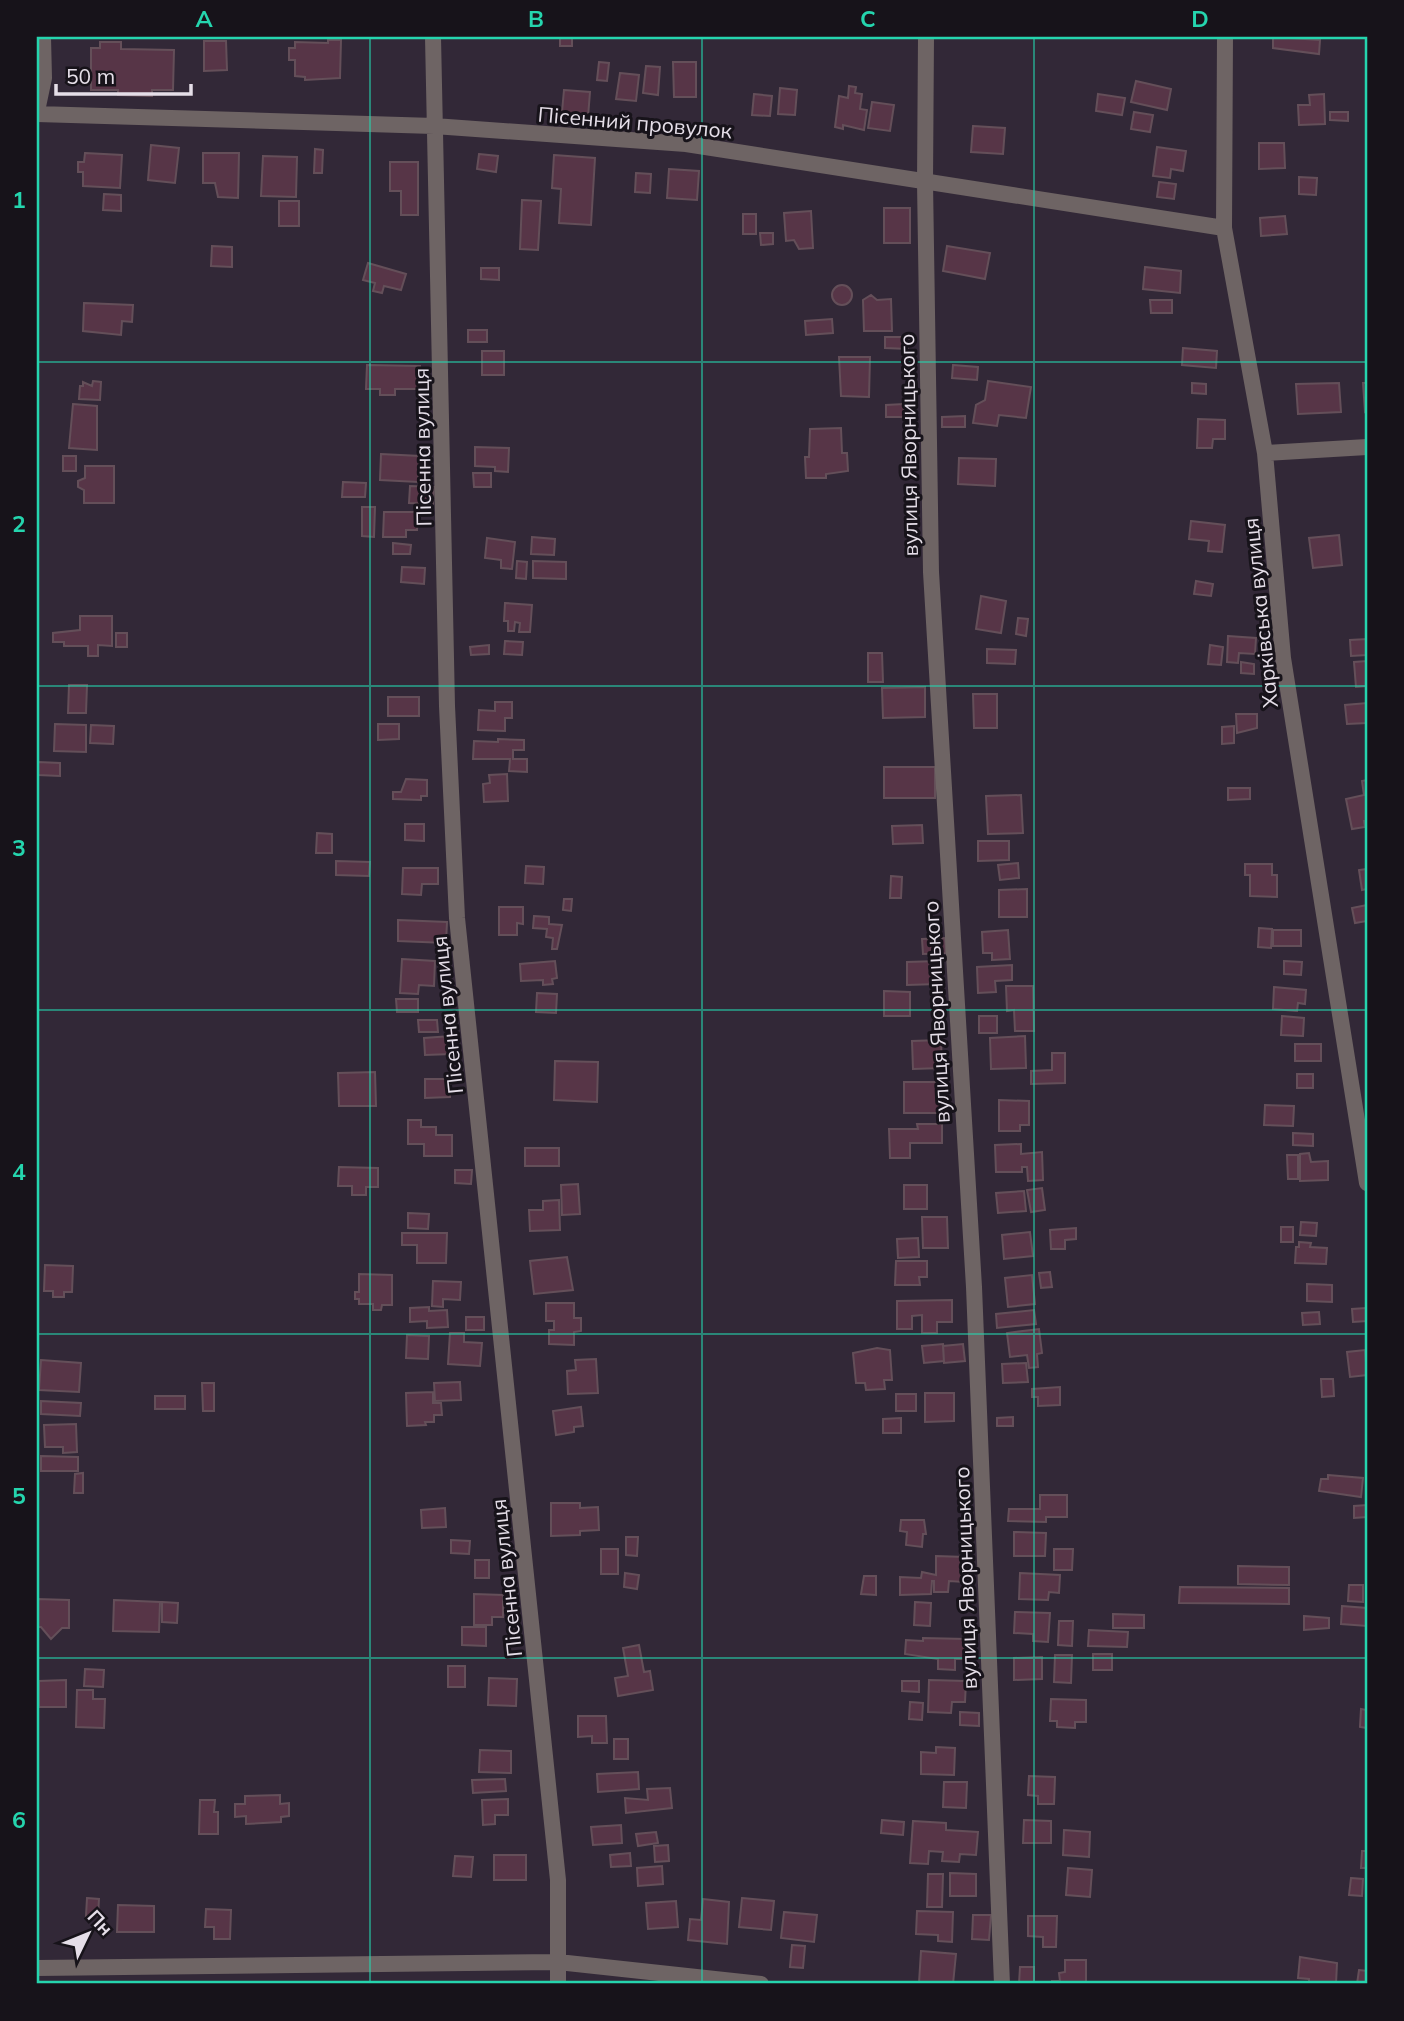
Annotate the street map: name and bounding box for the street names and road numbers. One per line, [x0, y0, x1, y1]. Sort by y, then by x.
street label: Пісенний провулок [537, 101, 734, 144]
street label: вулиця Яворницького [893, 333, 923, 557]
street label: Пісенна вулиця [408, 368, 436, 526]
street label: Харківська вулиця [1237, 517, 1283, 709]
street label: вулиця Яворницького [917, 900, 955, 1124]
street label: Пісенна вулиця [426, 935, 468, 1095]
street label: вулиця Яворницького [948, 1466, 982, 1690]
street label: Пісенна вулиця [485, 1498, 527, 1658]

